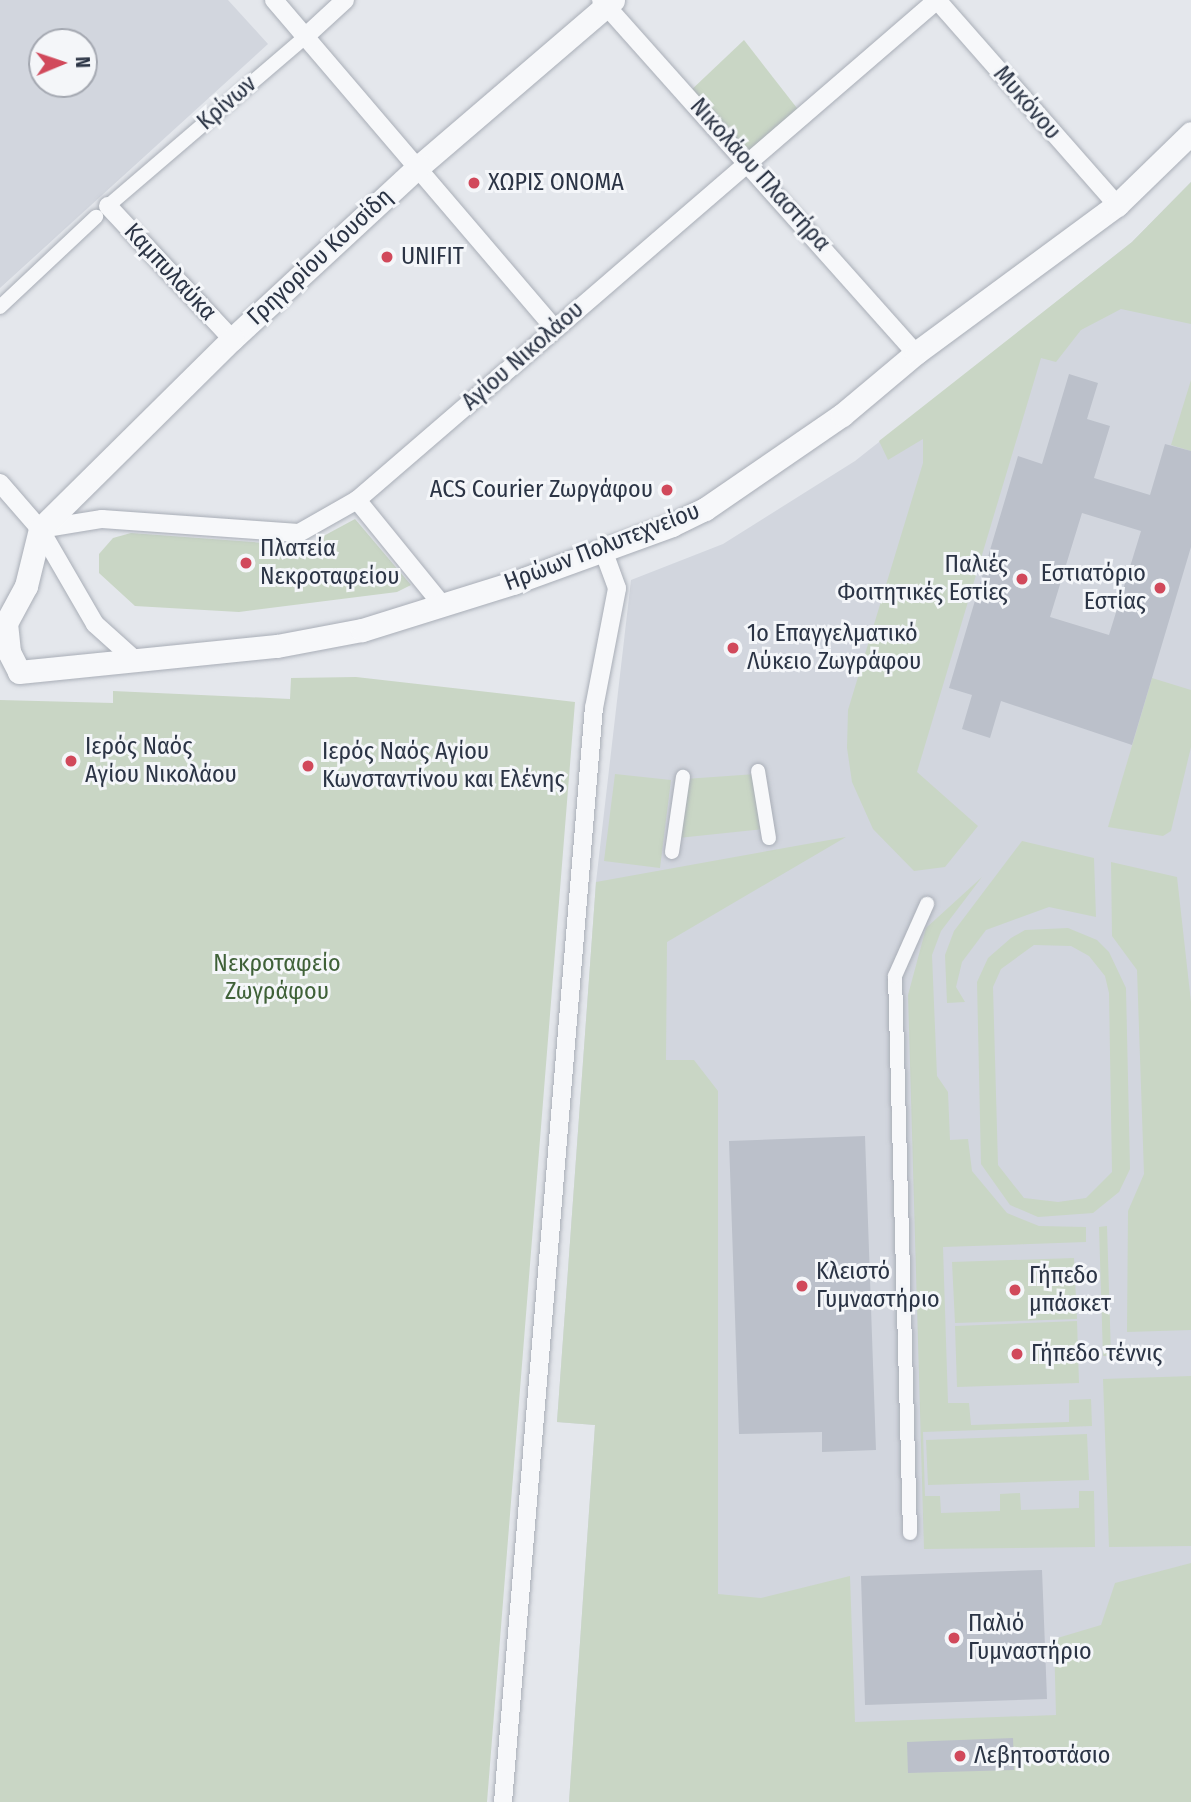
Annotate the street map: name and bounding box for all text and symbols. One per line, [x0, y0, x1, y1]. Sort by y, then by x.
north arrow [28, 28, 98, 98]
text: N [71, 56, 94, 68]
street label: Μυκόνου [987, 60, 1067, 146]
street label: Κρίνων [192, 70, 262, 136]
street label: Νικολάου Πλαστήρα [684, 92, 836, 258]
place label: ΧΩΡΙΣ ΟΝΟΜΑ [488, 169, 624, 197]
marker: ΧΩΡΙΣ ΟΝΟΜΑ [466, 175, 482, 191]
street label: Γρηγορίου Κουσίδη [242, 183, 398, 331]
street label: Καμπυλαύκα [118, 217, 222, 327]
place label: UNIFIT [401, 243, 464, 271]
marker: UNIFIT [379, 249, 395, 265]
street label: Αγίου Νικολάου [456, 295, 590, 417]
place label: ACS Courier Ζωργάφου [430, 476, 653, 504]
marker: ACS Courier Ζωργάφου [659, 482, 675, 498]
street label: Ηρώων Πολυτεχνείου [500, 496, 704, 598]
place label: Πλατεία Νεκροταφείου [260, 535, 400, 591]
place label: Παλιές Φοιτητικές Εστίες [838, 551, 1008, 607]
marker: Πλατεία Νεκροταφείου [238, 555, 254, 571]
place label: Εστιατόριο Εστίας [1041, 560, 1146, 616]
marker: Παλιές Φοιτητικές Εστίες [1014, 571, 1030, 587]
marker: Εστιατόριο Εστίας [1152, 580, 1168, 596]
place label: 1ο Επαγγελματικό Λύκειο Ζωγράφου [747, 620, 921, 676]
marker: 1ο Επαγγελματικό Λύκειο Ζωγράφου [725, 640, 741, 656]
place label: Ιερός Ναός Αγίου Νικολάου [85, 733, 237, 789]
place label: Ιερός Ναός Αγίου Κωνσταντίνου και Ελένης [322, 738, 565, 794]
marker: Ιερός Ναός Αγίου Νικολάου [63, 753, 79, 769]
marker: Ιερός Ναός Αγίου Κωνσταντίνου και Ελένης [300, 758, 316, 774]
park label: Νεκροταφείο Ζωγράφου [213, 950, 341, 1006]
place label: Κλειστό Γυμναστήριο [816, 1258, 940, 1314]
place label: Γήπεδο μπάσκετ [1029, 1262, 1111, 1318]
marker: Κλειστό Γυμναστήριο [794, 1278, 810, 1294]
marker: Γήπεδο μπάσκετ [1007, 1282, 1023, 1298]
place label: Γήπεδο τέννις [1031, 1340, 1162, 1368]
marker: Γήπεδο τέννις [1009, 1346, 1025, 1362]
place label: Παλιό Γυμναστήριο [968, 1610, 1092, 1666]
marker: Παλιό Γυμναστήριο [946, 1630, 962, 1646]
place label: Λεβητοστάσιο [974, 1742, 1110, 1770]
marker: Λεβητοστάσιο [952, 1748, 968, 1764]

